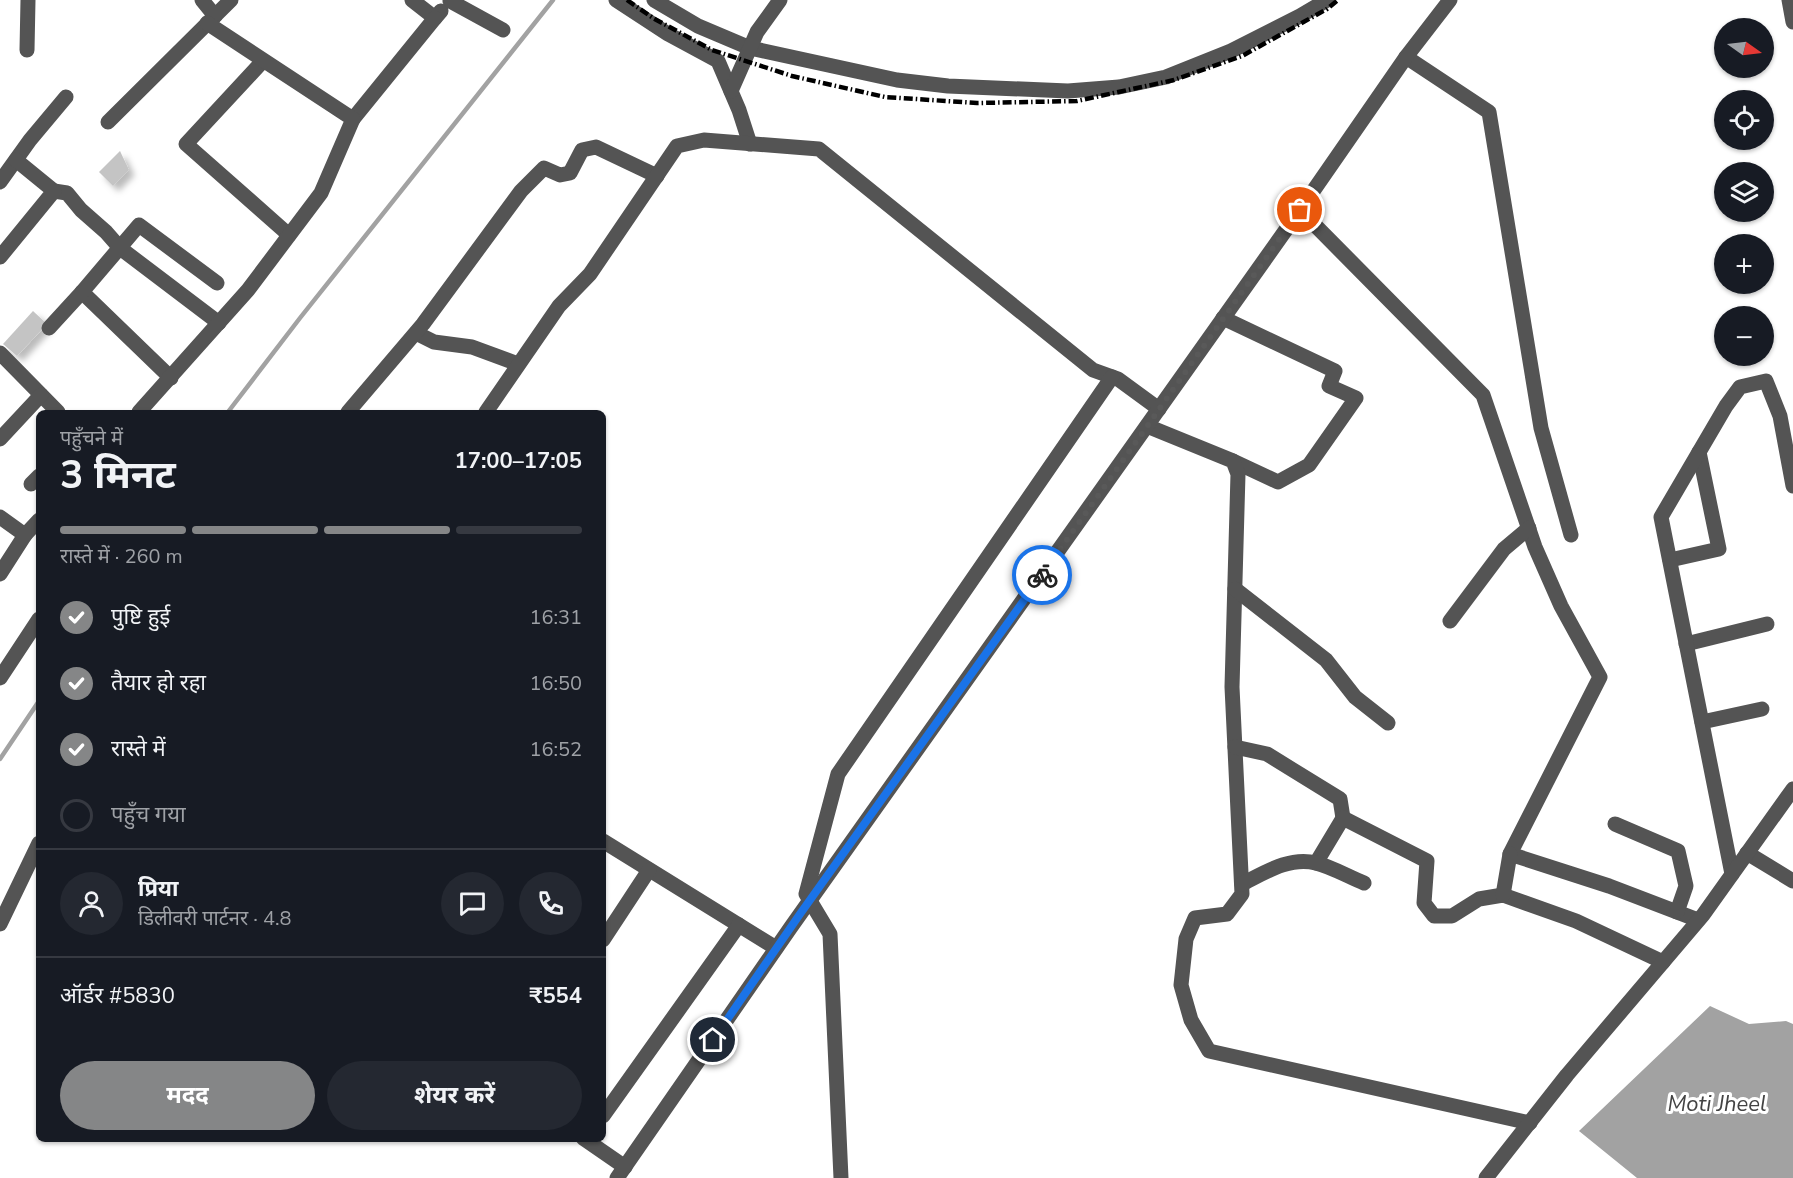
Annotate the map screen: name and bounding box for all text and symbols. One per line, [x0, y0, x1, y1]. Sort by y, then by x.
north arrow [1714, 18, 1774, 78]
map controls [1714, 18, 1774, 366]
button: locate [1714, 90, 1774, 150]
button: layers [1714, 162, 1774, 222]
pin [1274, 184, 1325, 235]
icon: bag [1283, 193, 1316, 226]
button: + [1714, 234, 1774, 294]
button: − [1714, 306, 1774, 366]
text: पहुँचने में [60, 425, 123, 452]
text: 17:00–17:05 [454, 446, 582, 476]
text: 3 मिनट [60, 449, 176, 502]
text: रास्ते में · 260 m [60, 543, 183, 570]
courier [1012, 545, 1072, 605]
icon: bike [1026, 559, 1059, 592]
icon: check [60, 601, 93, 634]
text: पुष्टि हुई [111, 602, 170, 632]
text: 16:31 [529, 604, 582, 631]
icon: check [60, 667, 93, 700]
text: तैयार हो रहा [111, 668, 206, 698]
text: 16:50 [529, 670, 582, 697]
icon: check [60, 733, 93, 766]
text: रास्ते में [111, 734, 166, 764]
text: 16:52 [529, 736, 582, 763]
text: पहुँच गया [111, 800, 186, 830]
button: person [60, 872, 123, 935]
button: chat [441, 872, 504, 935]
button: phone [519, 872, 582, 935]
text: प्रिया [138, 874, 178, 904]
text: डिलीवरी पार्टनर · 4.8 [138, 905, 292, 932]
text: ऑर्डर #5830 [60, 981, 175, 1011]
text: ₹554 [529, 981, 582, 1011]
pin [687, 1014, 738, 1065]
icon: home [696, 1023, 729, 1056]
button: मदद [60, 1061, 315, 1130]
button: शेयर करें [327, 1061, 582, 1130]
water label: Moti Jheel [1668, 1089, 1766, 1119]

